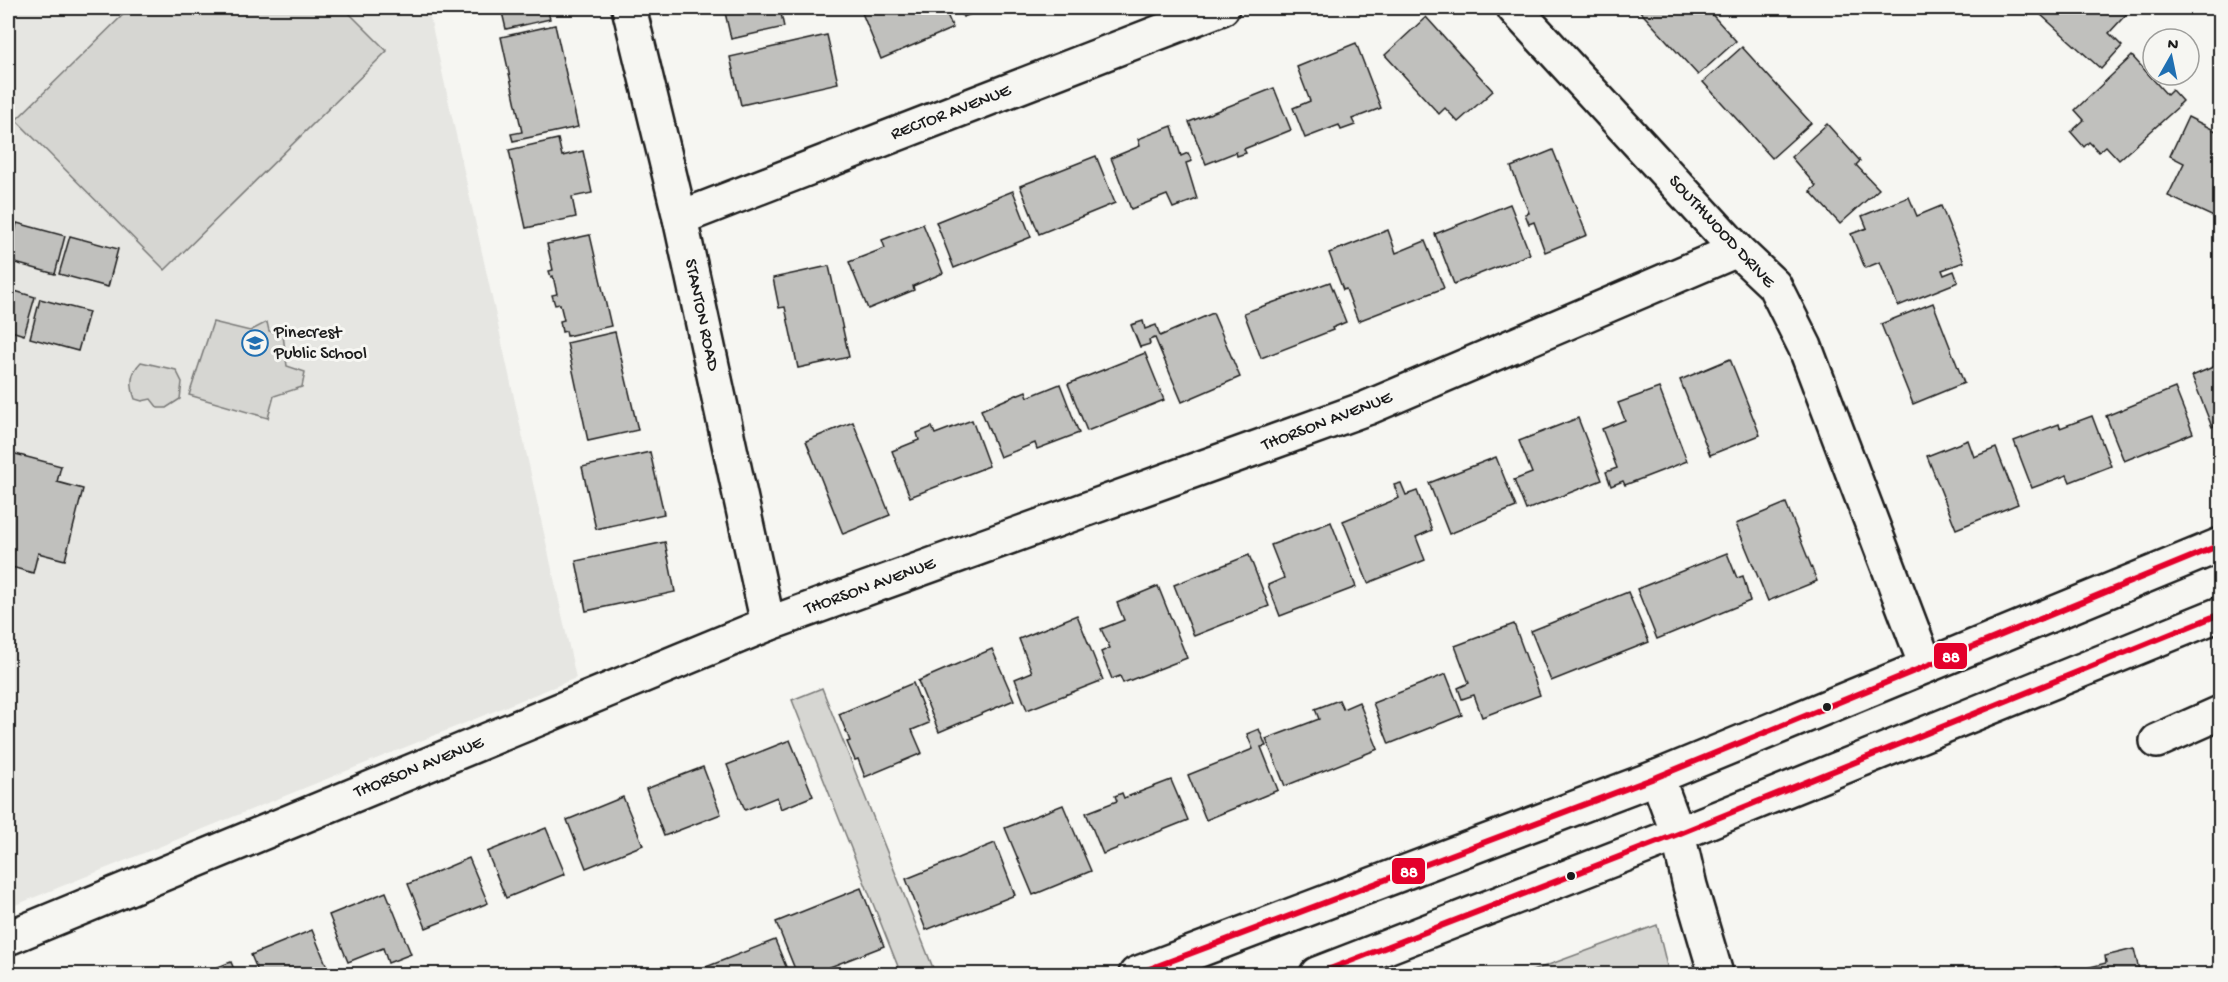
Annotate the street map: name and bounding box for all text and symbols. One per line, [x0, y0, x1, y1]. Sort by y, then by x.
north arrow [2141, 27, 2201, 87]
text: N [2166, 35, 2180, 56]
street label: RECTOR AVENUE [888, 80, 1015, 146]
street label: SOUTHWOOD DRIVE [1663, 171, 1779, 293]
street label: STANTON ROAD [679, 257, 723, 373]
place label: Pinecrest Public School [273, 323, 367, 365]
school or university icon: Pinecrest Public School [240, 328, 270, 358]
street label: THORSON AVENUE [1258, 387, 1396, 457]
street label: THORSON AVENUE [801, 553, 939, 621]
line badge: 88 [1933, 642, 1968, 670]
text: 88 [1942, 650, 1960, 669]
unlabelled marker [1821, 701, 1833, 713]
street label: THORSON AVENUE [350, 732, 488, 804]
line badge: 88 [1391, 857, 1426, 885]
text: 88 [1400, 865, 1418, 884]
unlabelled marker [1565, 870, 1577, 882]

